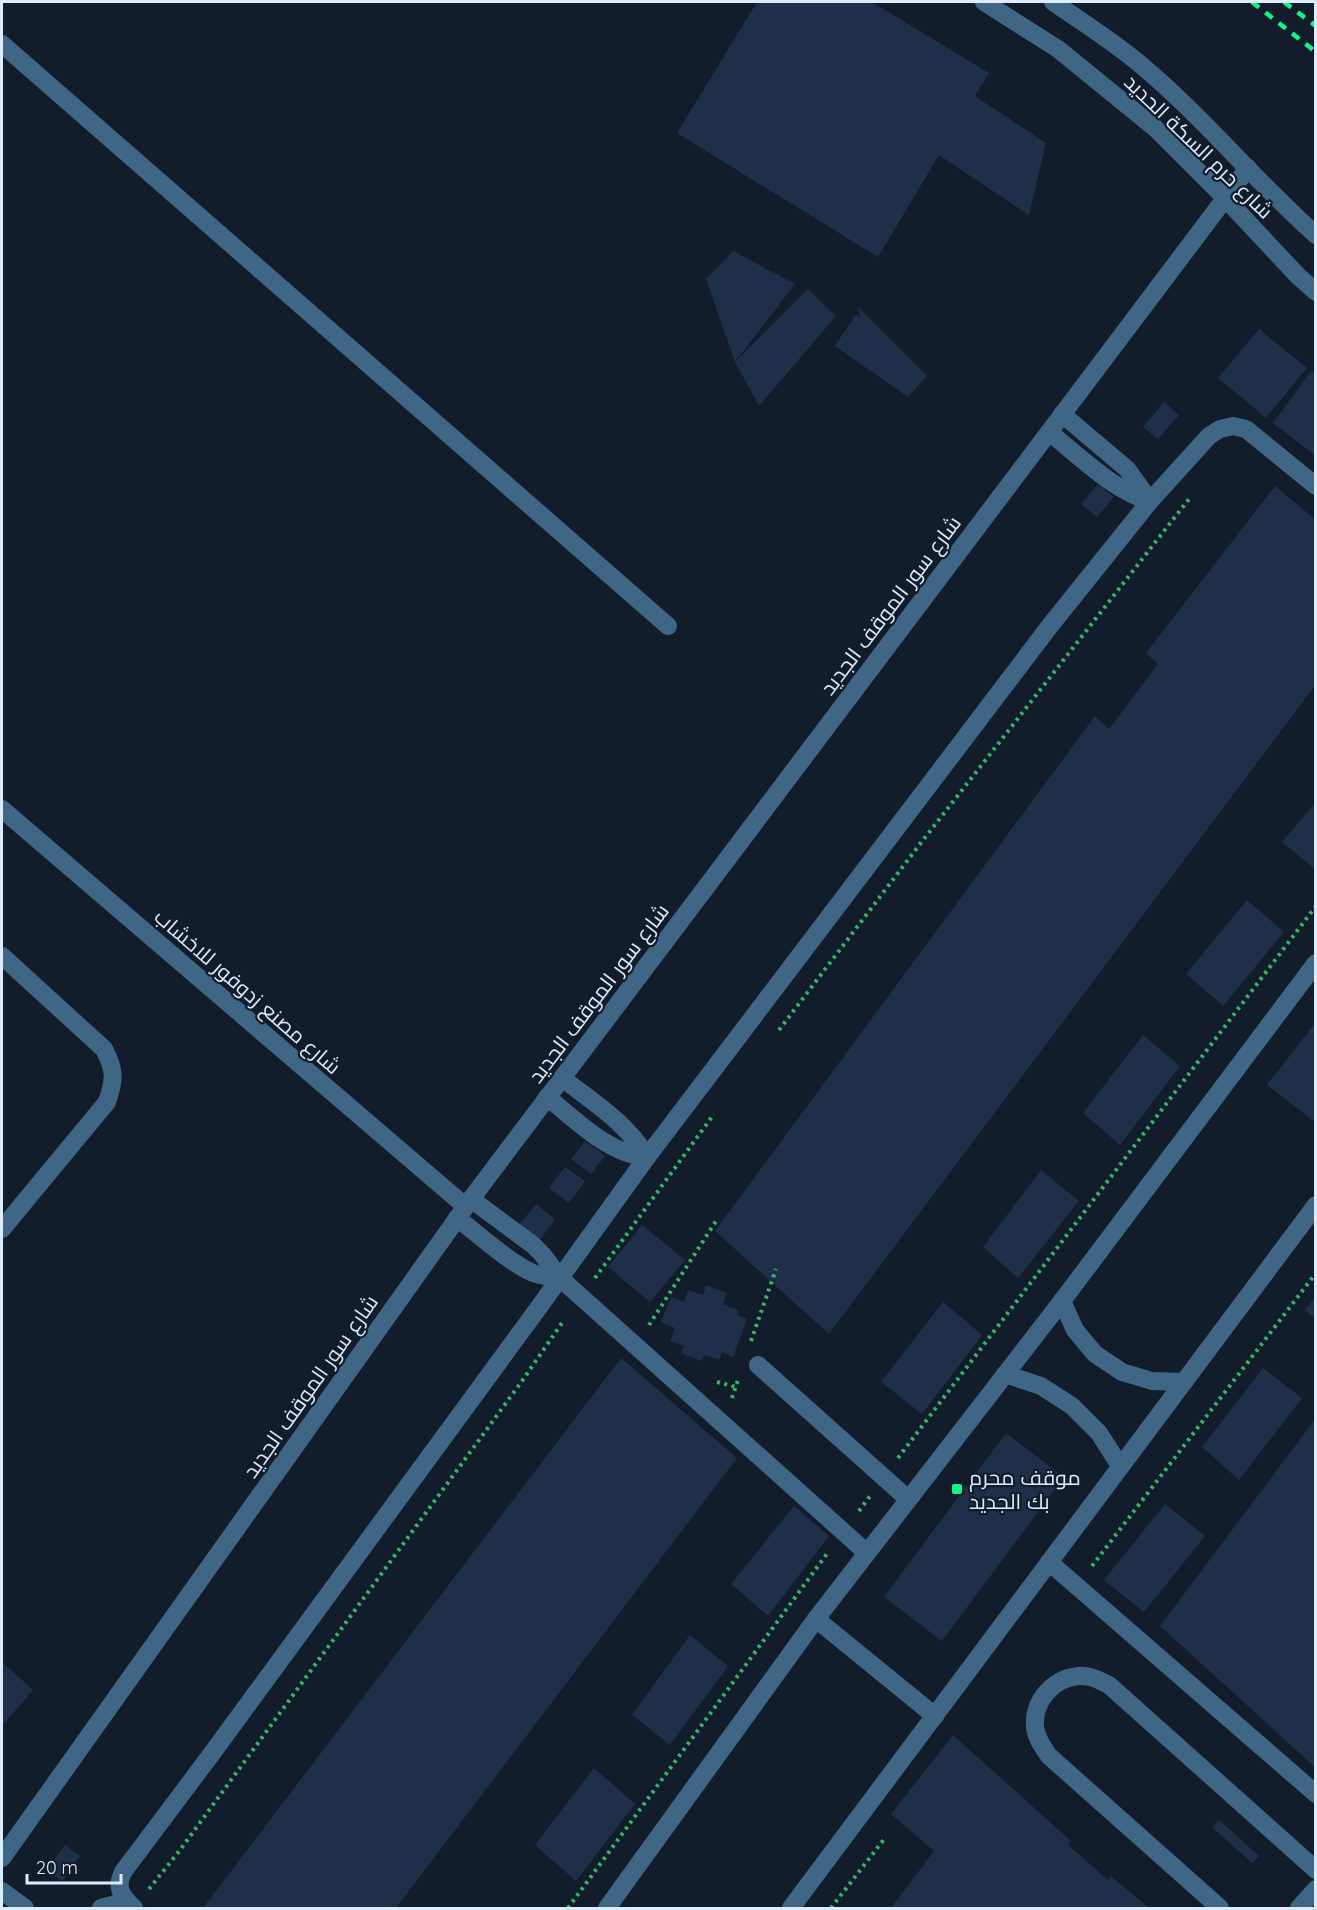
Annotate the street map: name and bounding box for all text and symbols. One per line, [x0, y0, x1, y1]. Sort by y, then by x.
street label: شارع حرم السكة الحديد [1118, 68, 1279, 225]
street label: شارع سور الموقف الجديد [814, 510, 967, 701]
street label: شارع سور الموقف الجديد [522, 898, 675, 1089]
street label: شارع مصنع زدوفور للاخشاب [148, 903, 347, 1081]
street label: شارع سور الموقف الجديد [237, 1289, 385, 1484]
place label: موقف محرم بك الجديد [969, 1464, 1081, 1514]
marker: موقف محرم بك الجديد [950, 1482, 964, 1496]
scale bar [27, 1847, 122, 1885]
text: 20 m [36, 1856, 78, 1879]

